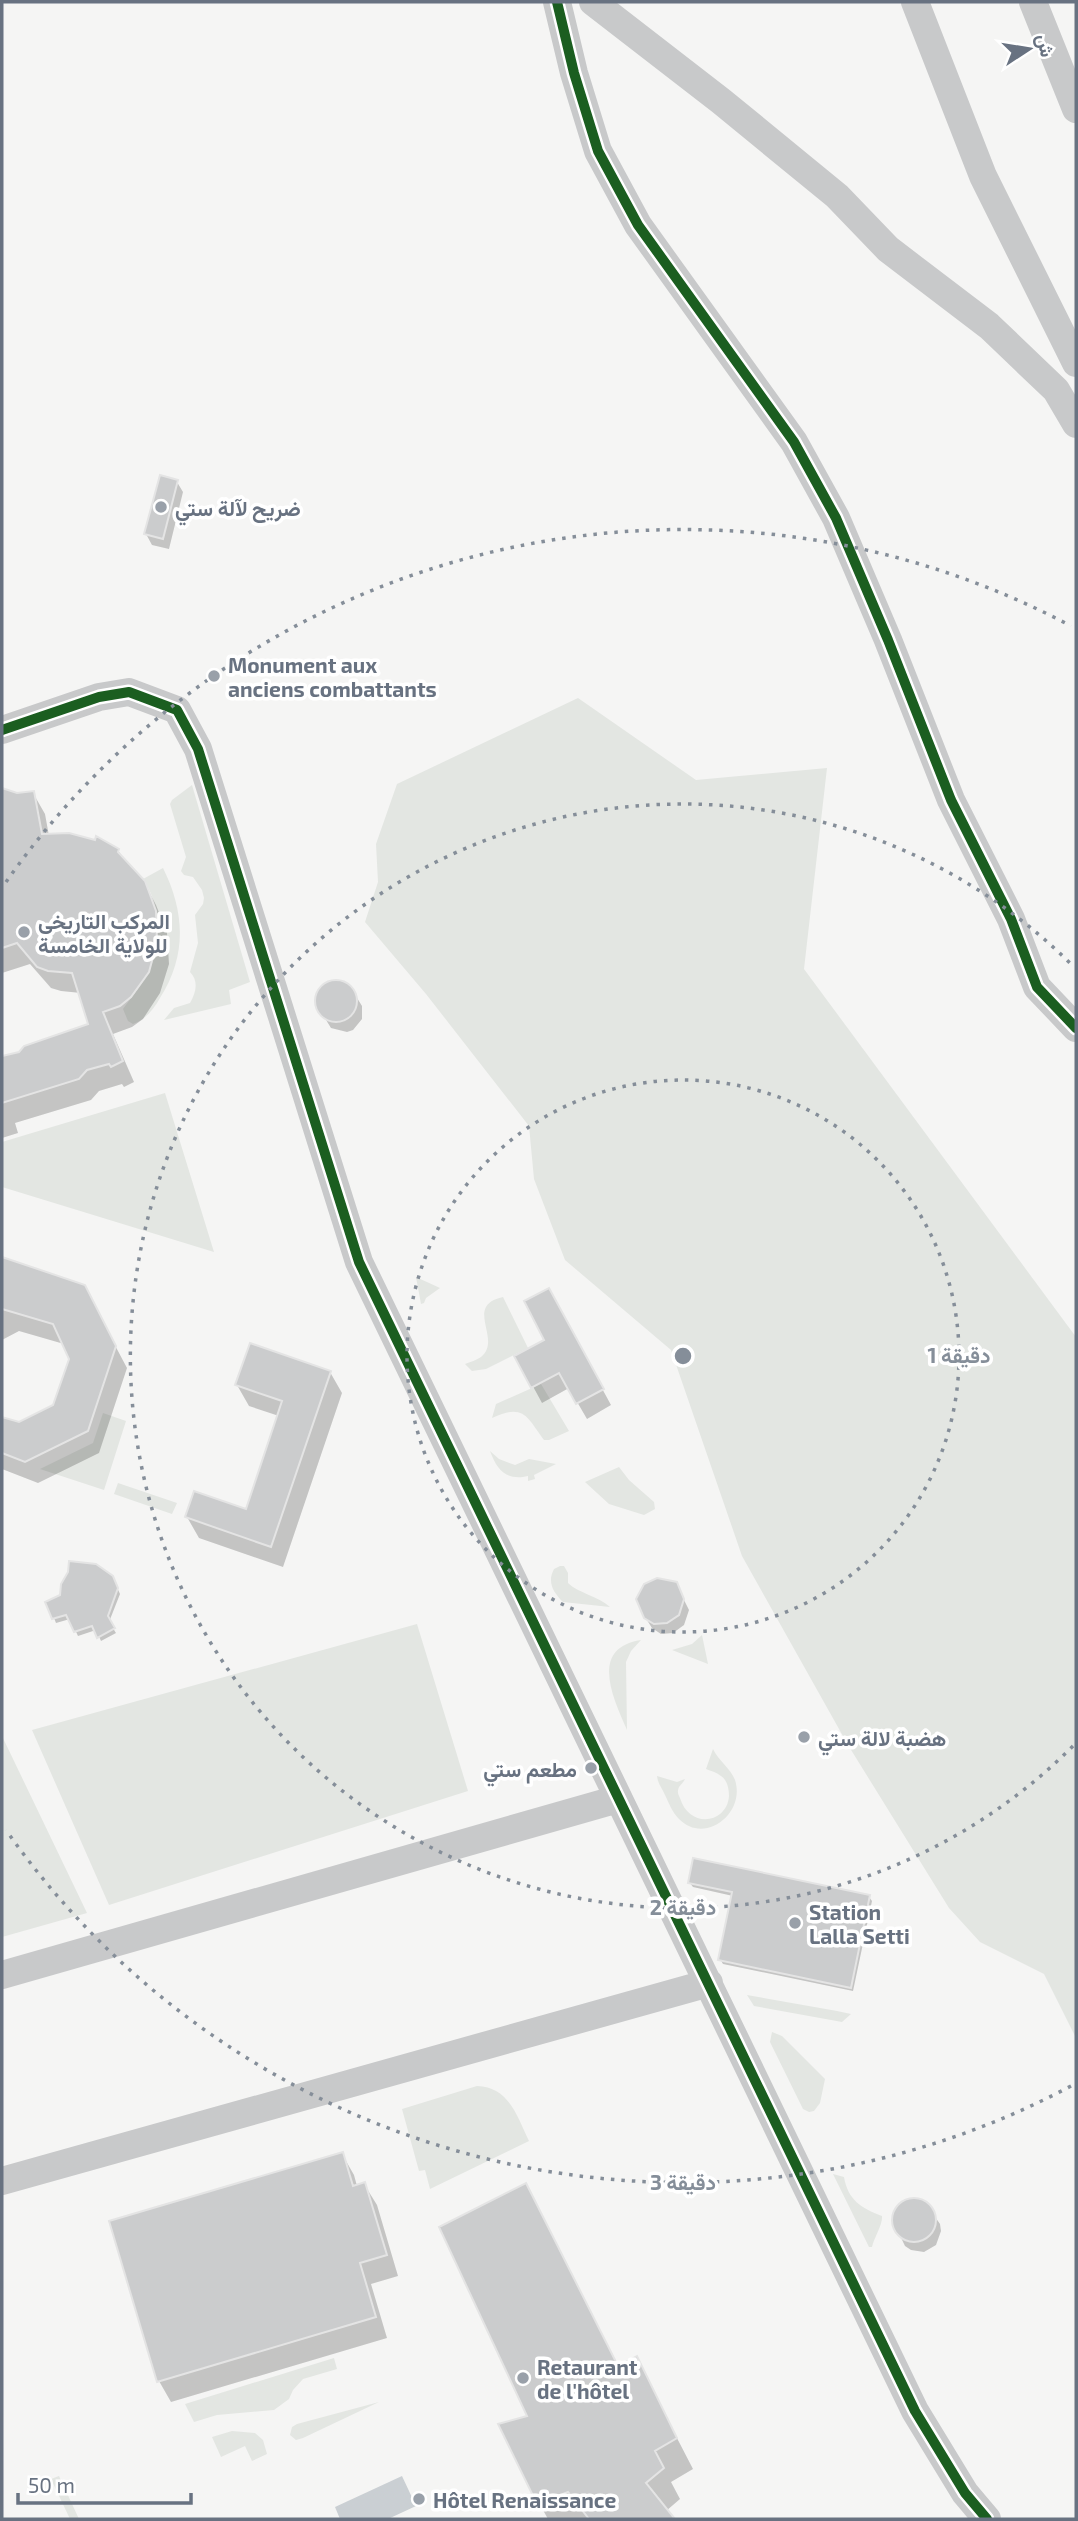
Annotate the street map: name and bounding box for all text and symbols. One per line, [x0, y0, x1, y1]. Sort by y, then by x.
north arrow [994, 14, 1064, 84]
text: ش [1032, 32, 1060, 59]
place label: ضريح لآلة ستي [175, 495, 301, 526]
marker: ضريح لآلة ستي [153, 499, 169, 515]
place label: Monument aux anciens combattants [228, 652, 437, 701]
marker: Monument aux anciens combattants [206, 668, 222, 684]
place label: المركب التاريخي للولاية الخامسة [38, 908, 170, 959]
marker: المركب التاريخي للولاية الخامسة [16, 924, 32, 940]
text: 1 دقيقة [927, 1342, 991, 1368]
centre of rings [671, 1344, 695, 1368]
place label: هضبة لالة ستي [818, 1725, 946, 1756]
marker: هضبة لالة ستي [796, 1729, 812, 1745]
place label: مطعم ستي [483, 1756, 577, 1787]
marker: مطعم ستي [583, 1760, 599, 1776]
text: 2 دقيقة [650, 1894, 716, 1920]
place label: Station Lalla Setti [809, 1899, 910, 1948]
marker: Station Lalla Setti [787, 1915, 803, 1931]
text: 3 دقيقة [650, 2169, 716, 2195]
place label: Retaurant de l'hôtel [537, 2354, 638, 2403]
marker: Retaurant de l'hôtel [515, 2370, 531, 2386]
scale bar [18, 2462, 191, 2506]
text: 50 m [28, 2472, 75, 2497]
place label: Hôtel Renaissance [433, 2487, 616, 2512]
marker: Hôtel Renaissance [411, 2491, 427, 2507]

